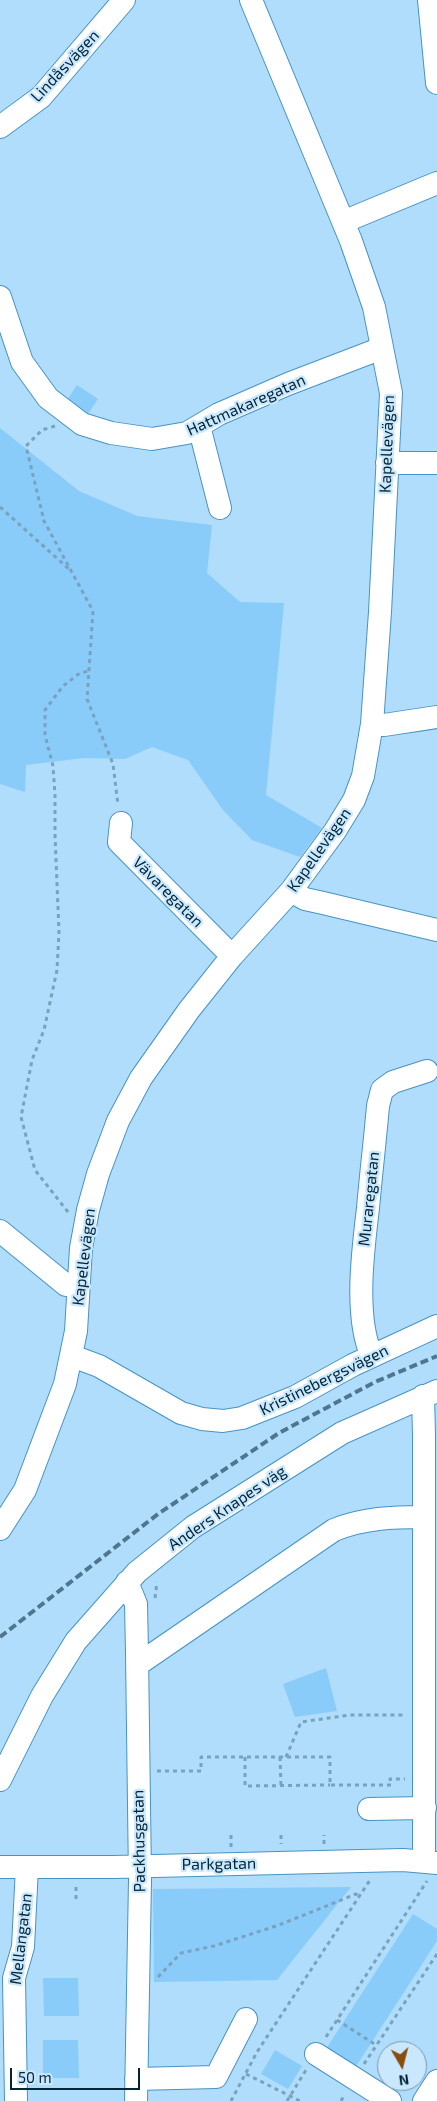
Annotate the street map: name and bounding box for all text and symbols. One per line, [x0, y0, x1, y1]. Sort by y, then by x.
street label: Lindåsvägen [27, 26, 103, 106]
street label: Hattmakaregatan [184, 370, 308, 440]
street label: Kapellevägen [376, 395, 398, 493]
street label: Kapellevägen [283, 804, 355, 896]
street label: Vävaregatan [129, 853, 207, 931]
street label: Muraregatan [354, 1151, 384, 1247]
street label: Kapellevägen [68, 1207, 100, 1307]
street label: Kristinebergsvägen [256, 1340, 392, 1420]
street label: Anders Knapes väg [164, 1461, 290, 1555]
street label: Packhusgatan [129, 1790, 149, 1892]
street label: Parkgatan [182, 1854, 256, 1874]
street label: Mellangatan [6, 1892, 36, 1986]
north arrow [377, 2041, 427, 2091]
scale bar [12, 2058, 142, 2090]
text: 50 m [18, 2068, 52, 2086]
text: N [398, 2071, 410, 2089]

